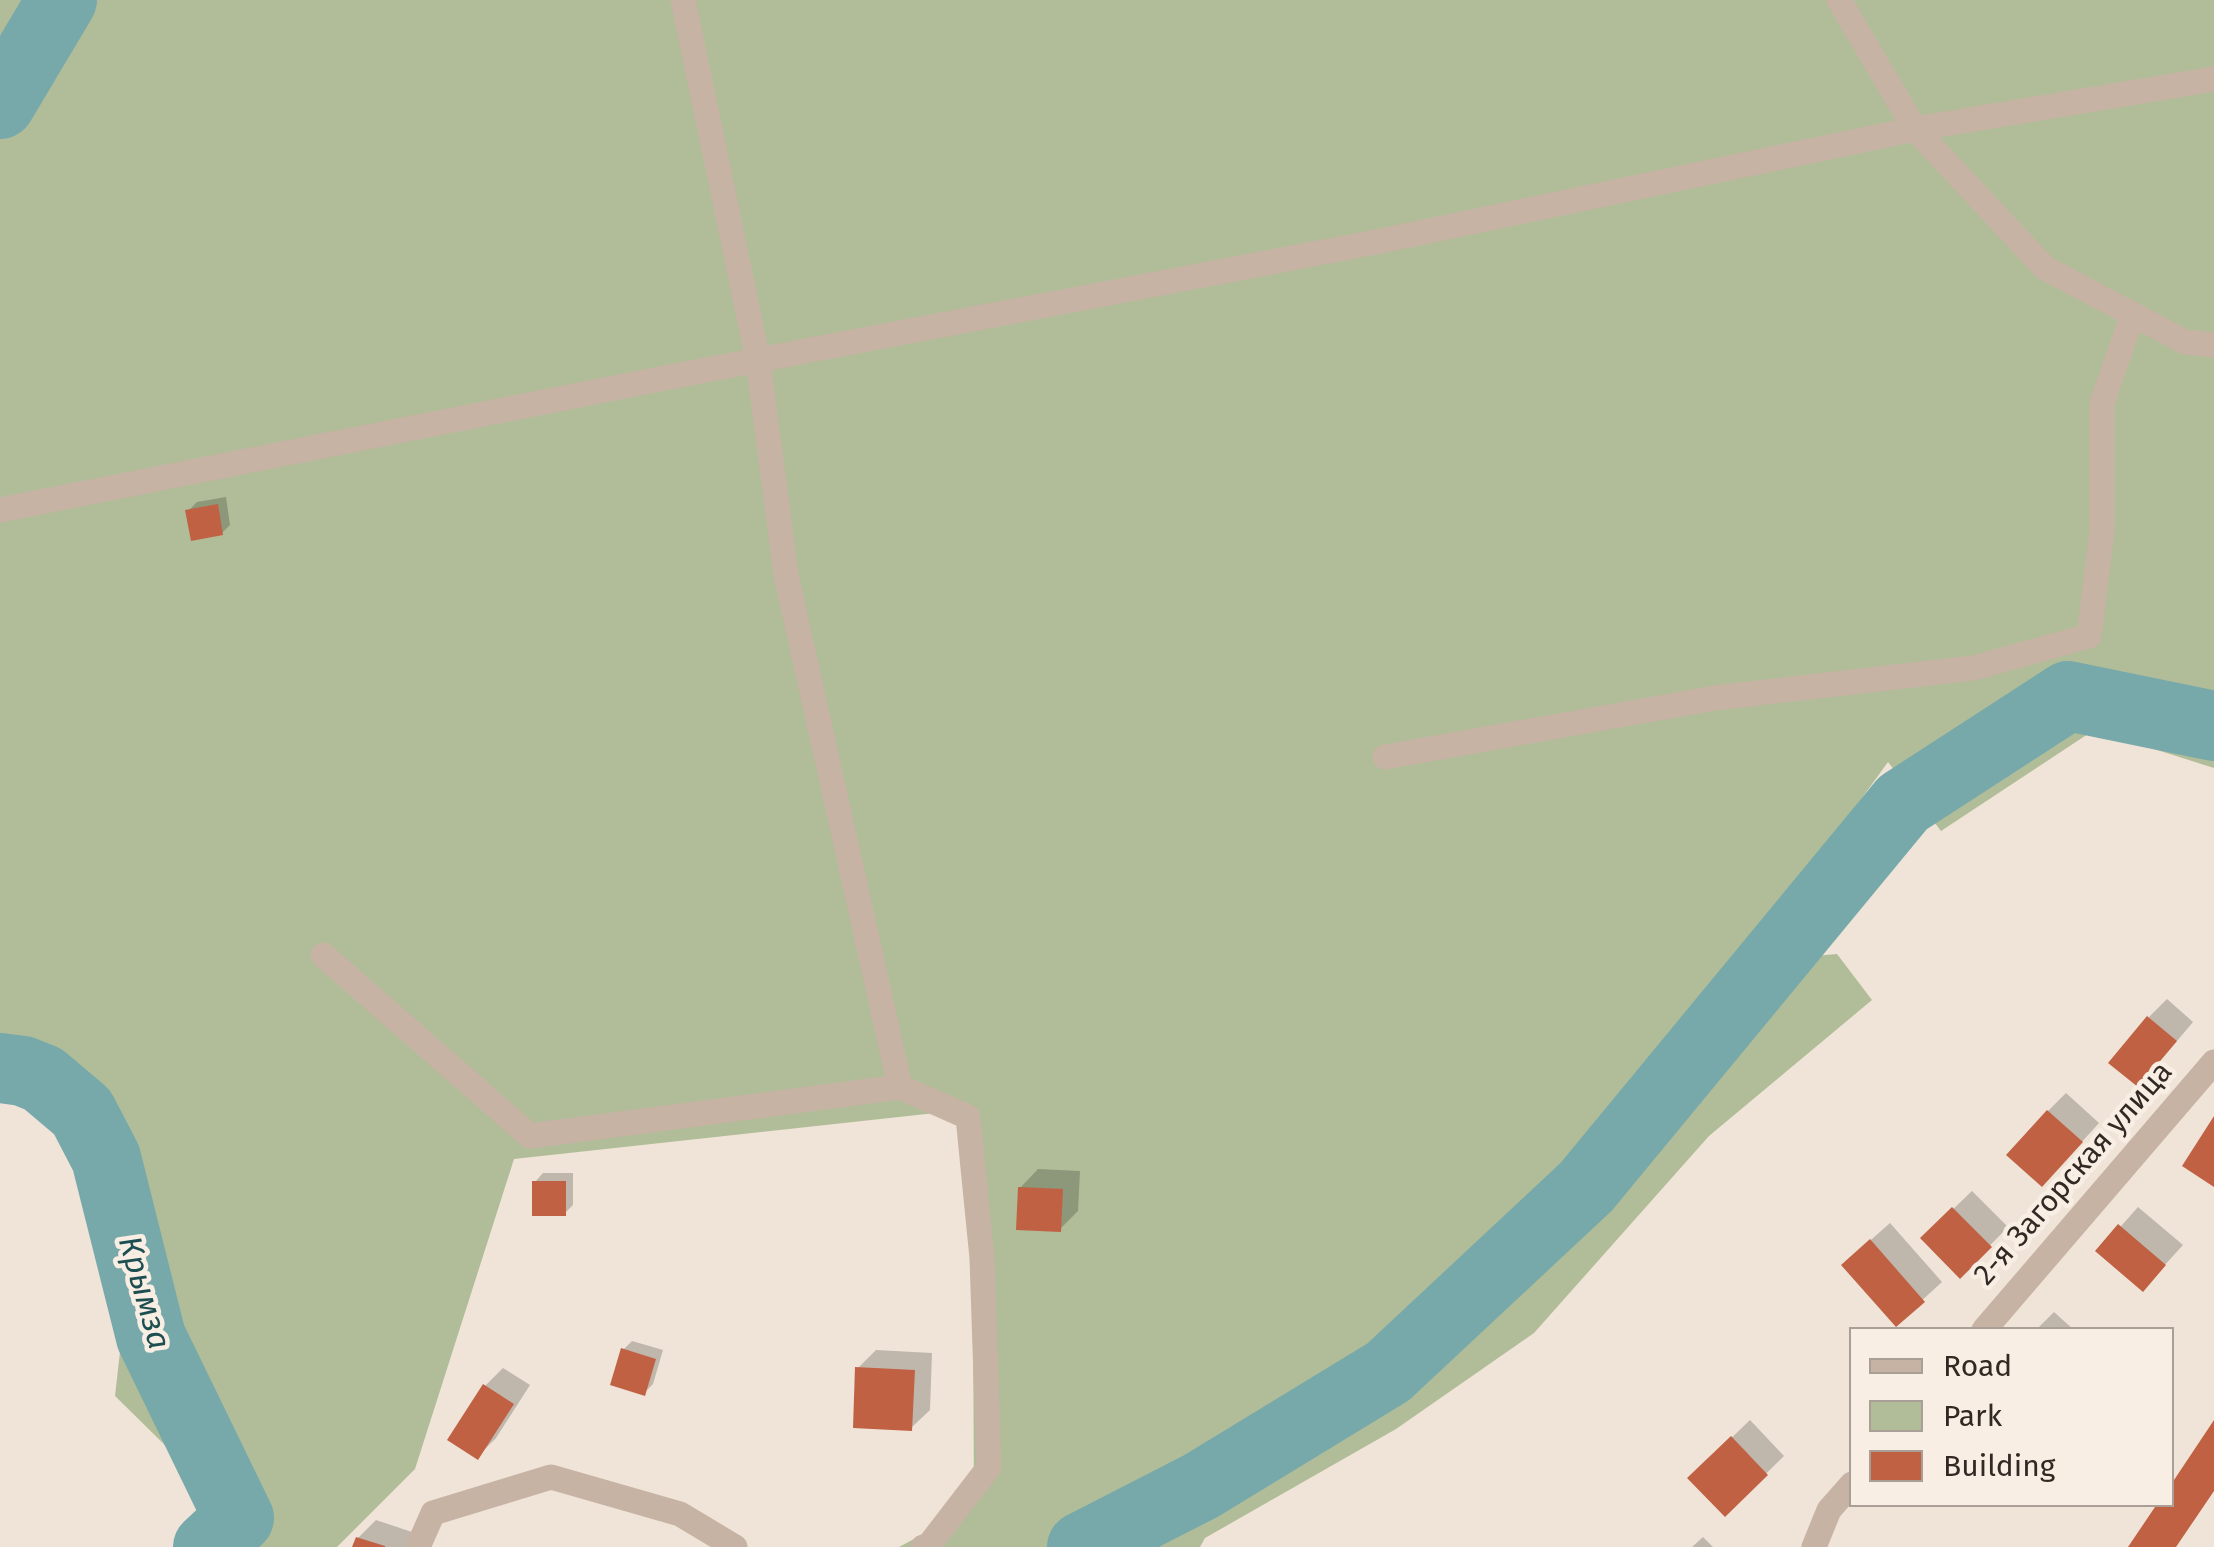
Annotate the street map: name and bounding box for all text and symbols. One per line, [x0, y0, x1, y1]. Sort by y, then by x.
street label: 2-я Загорская улица [1967, 1055, 2181, 1293]
water label: Крымза [109, 1232, 177, 1354]
legend [1849, 1327, 2174, 1507]
text: Road [1943, 1348, 2012, 1384]
text: Park [1943, 1398, 2002, 1434]
text: Building [1943, 1448, 2055, 1484]

